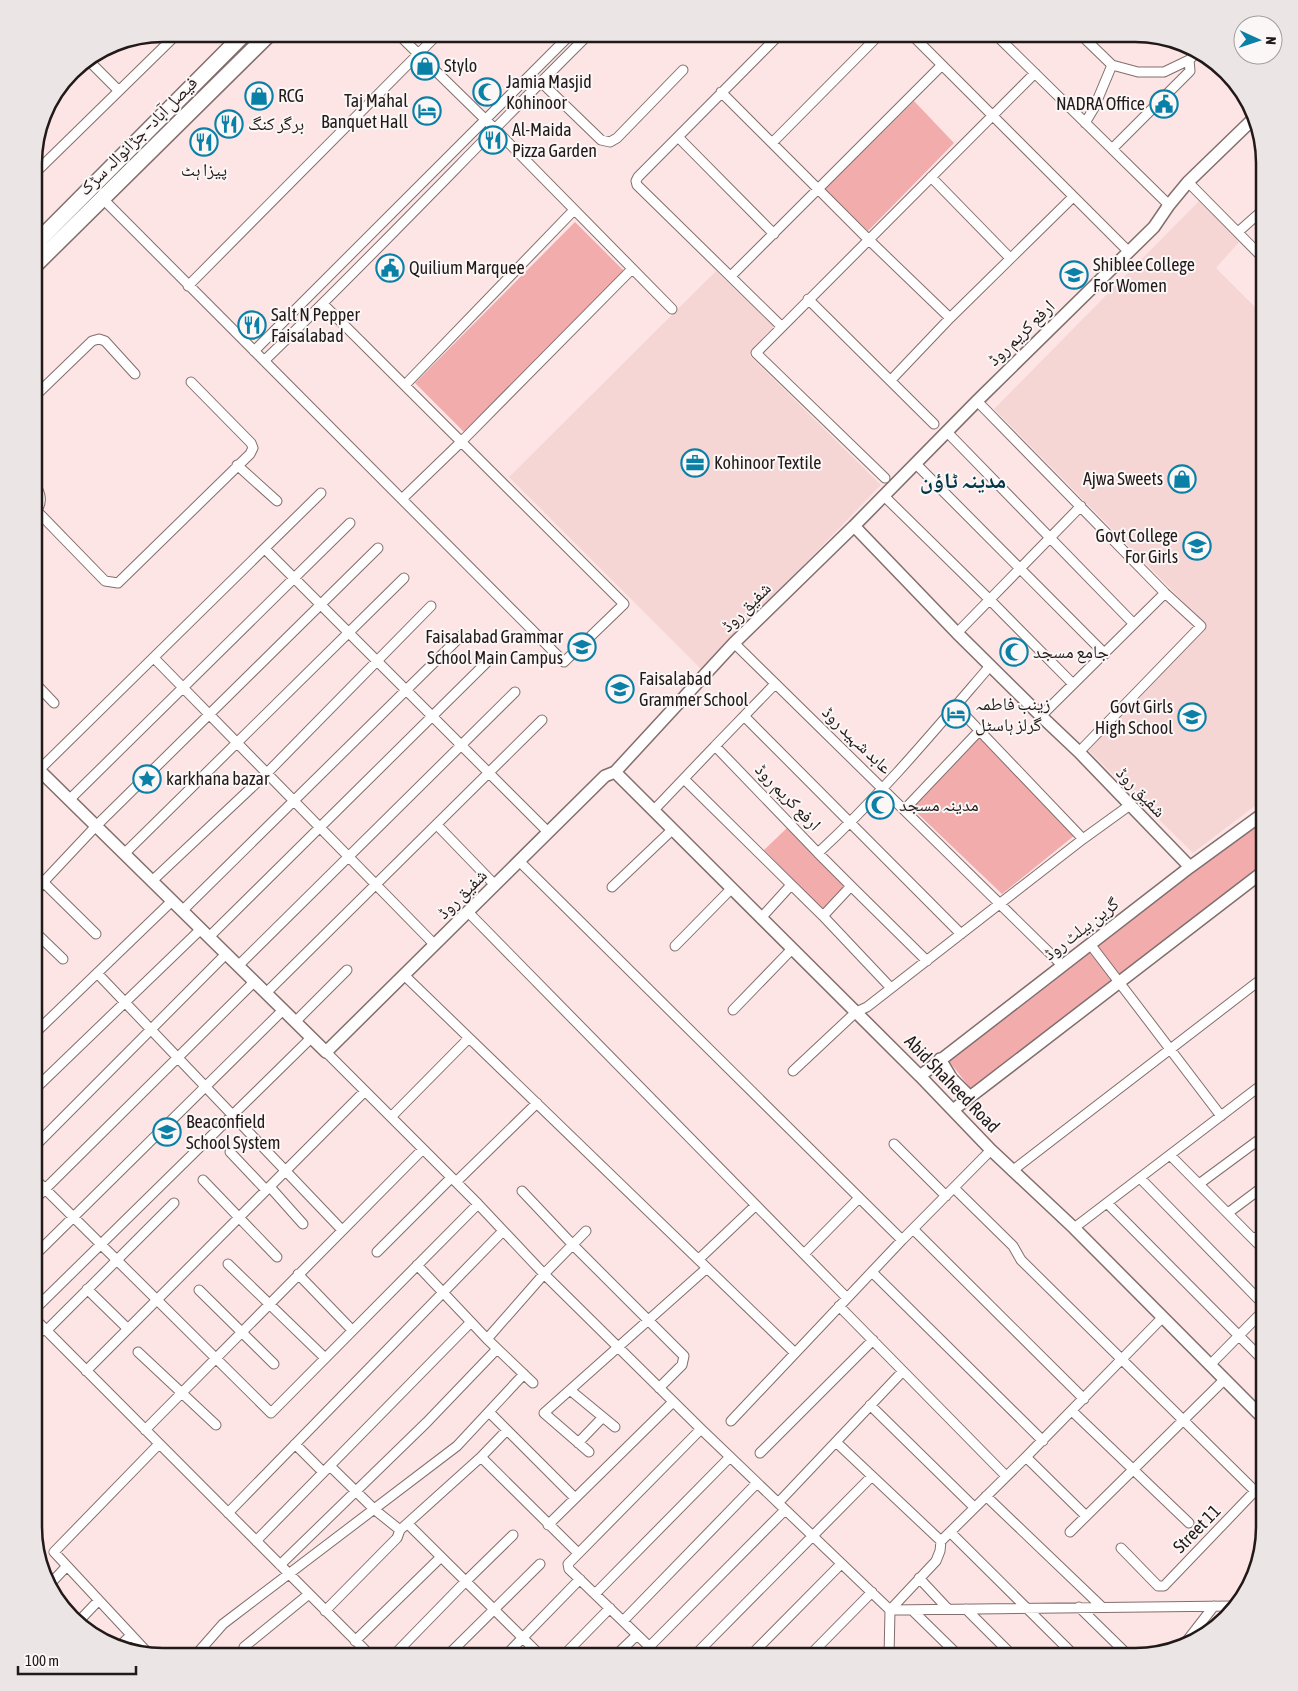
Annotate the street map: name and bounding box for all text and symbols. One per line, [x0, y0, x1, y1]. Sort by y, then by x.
north arrow [1233, 15, 1283, 65]
text: N [1263, 36, 1279, 45]
shop icon: Stylo [410, 51, 440, 81]
place label: Stylo [444, 55, 477, 76]
place label: Jamia Masjid Kohinoor [506, 71, 592, 113]
street label: فیصل آباد– جڑانوالہ سڑک [74, 72, 202, 200]
mosque icon: Jamia Masjid Kohinoor [472, 77, 502, 107]
shop icon: RCG [244, 81, 274, 111]
place label: RCG [278, 85, 304, 106]
public building icon: NADRA Office [1149, 89, 1179, 119]
place label: Taj Mahal Banquet Hall [321, 90, 408, 132]
place label: NADRA Office [1056, 93, 1145, 114]
hotel icon: Taj Mahal Banquet Hall [412, 96, 442, 126]
restaurant icon: برگر کنگ [214, 109, 244, 139]
place label: برگر کنگ [248, 113, 304, 135]
place label: Al-Maida Pizza Garden [512, 119, 597, 161]
restaurant icon: Al-Maida Pizza Garden [478, 125, 508, 155]
restaurant icon: پیزا ہٹ [189, 127, 219, 157]
place label: پیزا ہٹ [181, 159, 227, 181]
public building icon: Quilium Marquee [375, 253, 405, 283]
place label: Shiblee College For Women [1093, 254, 1195, 296]
place label: Quilium Marquee [409, 257, 525, 278]
school or university icon: Shiblee College For Women [1059, 260, 1089, 290]
street label: ارفع کریم روڈ [983, 295, 1060, 371]
place label: Salt N Pepper Faisalabad [271, 304, 360, 346]
restaurant icon: Salt N Pepper Faisalabad [237, 310, 267, 340]
office icon: Kohinoor Textile [680, 448, 710, 478]
place label: Kohinoor Textile [714, 452, 821, 473]
shop icon: Ajwa Sweets [1167, 464, 1197, 494]
district label: مدینہ ٹاؤن [920, 467, 1006, 494]
place label: Ajwa Sweets [1083, 468, 1163, 489]
place label: Govt College For Girls [1095, 525, 1178, 567]
school or university icon: Govt College For Girls [1182, 531, 1212, 561]
street label: شفیق روڈ [716, 577, 776, 637]
place label: Faisalabad Grammar School Main Campus [425, 626, 564, 668]
school or university icon: Faisalabad Grammar School Main Campus [567, 632, 597, 662]
mosque icon: جامع مسجد [999, 637, 1029, 667]
place label: جامع مسجد [1033, 641, 1109, 664]
place label: Faisalabad Grammer School [639, 668, 749, 710]
school or university icon: Faisalabad Grammer School [605, 674, 635, 704]
place label: زینب فاطمہ گرلز ہاسٹل [975, 693, 1050, 736]
place label: Govt Girls High School [1095, 696, 1173, 738]
hotel icon: زینب فاطمہ گرلز ہاسٹل [941, 699, 971, 729]
street label: عابد شہید روڈ [818, 701, 897, 778]
school or university icon: Govt Girls High School [1177, 702, 1207, 732]
street label: ارفع کریم روڈ [750, 759, 826, 836]
street label: شفیق روڈ [1112, 762, 1170, 822]
place icon: karkhana bazar [132, 764, 162, 794]
place label: karkhana bazar [166, 768, 270, 789]
mosque icon: مدینہ مسجد [865, 790, 895, 820]
place label: مدینہ مسجد [899, 794, 979, 815]
street label: شفیق روڈ [432, 864, 492, 924]
street label: گرین بیلٹ روڈ [1039, 892, 1124, 965]
street label: Abid Shaheed Road [901, 1031, 1004, 1137]
place label: Beaconfield School System [186, 1111, 280, 1153]
school or university icon: Beaconfield School System [152, 1117, 182, 1147]
street label: Street 11 [1169, 1500, 1225, 1557]
scale bar [18, 1644, 135, 1676]
text: 100 m [25, 1652, 59, 1669]

